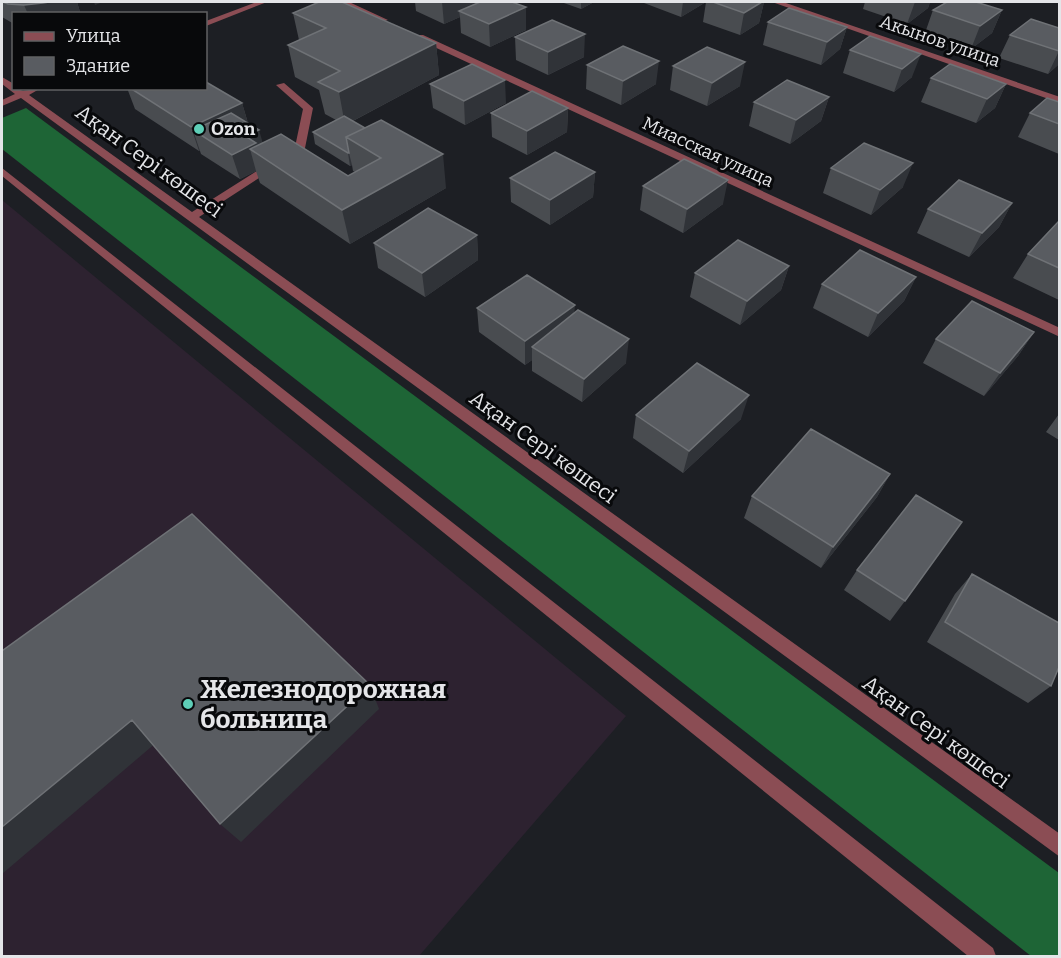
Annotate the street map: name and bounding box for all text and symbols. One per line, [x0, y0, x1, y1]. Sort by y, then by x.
street label: Акынов улица [877, 10, 1003, 72]
legend [12, 12, 207, 90]
text: Улица [66, 25, 121, 47]
text: Здание [66, 55, 130, 77]
street label: Ақан Сері көшесі [71, 99, 227, 223]
street label: Миасская улица [639, 112, 777, 192]
place label: Ozon [211, 118, 256, 140]
marker: Ozon [192, 122, 206, 136]
street label: Ақан Сері көшесі [465, 385, 621, 509]
street label: Ақан Сері көшесі [858, 670, 1014, 794]
place label: Железнодорожная больница [200, 674, 446, 735]
marker: Железнодорожная больница [181, 697, 195, 711]

